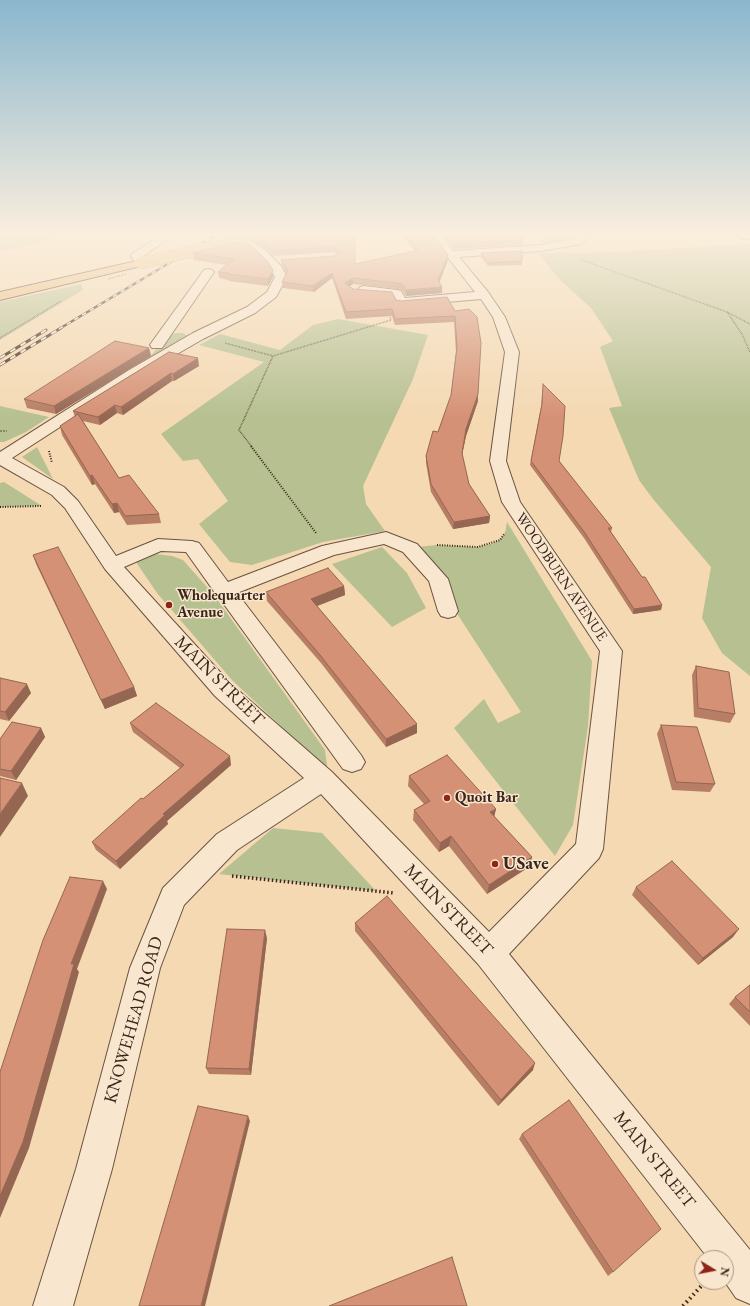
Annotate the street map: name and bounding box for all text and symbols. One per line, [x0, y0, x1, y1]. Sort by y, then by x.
street label: WOODBURN AVENUE [511, 509, 611, 645]
place label: Wholequarter Avenue [177, 587, 265, 622]
marker: Wholequarter Avenue [164, 600, 174, 610]
street label: MAIN STREET [170, 632, 268, 730]
place label: Quoit Bar [455, 789, 518, 807]
marker: Quoit Bar [442, 793, 452, 803]
place label: USave [503, 853, 549, 875]
marker: USave [490, 859, 500, 869]
street label: MAIN STREET [399, 860, 497, 960]
street label: KNOWEHEAD ROAD [100, 934, 168, 1106]
street label: MAIN STREET [608, 1107, 700, 1213]
north arrow [694, 1250, 734, 1290]
text: N [717, 1266, 732, 1278]

